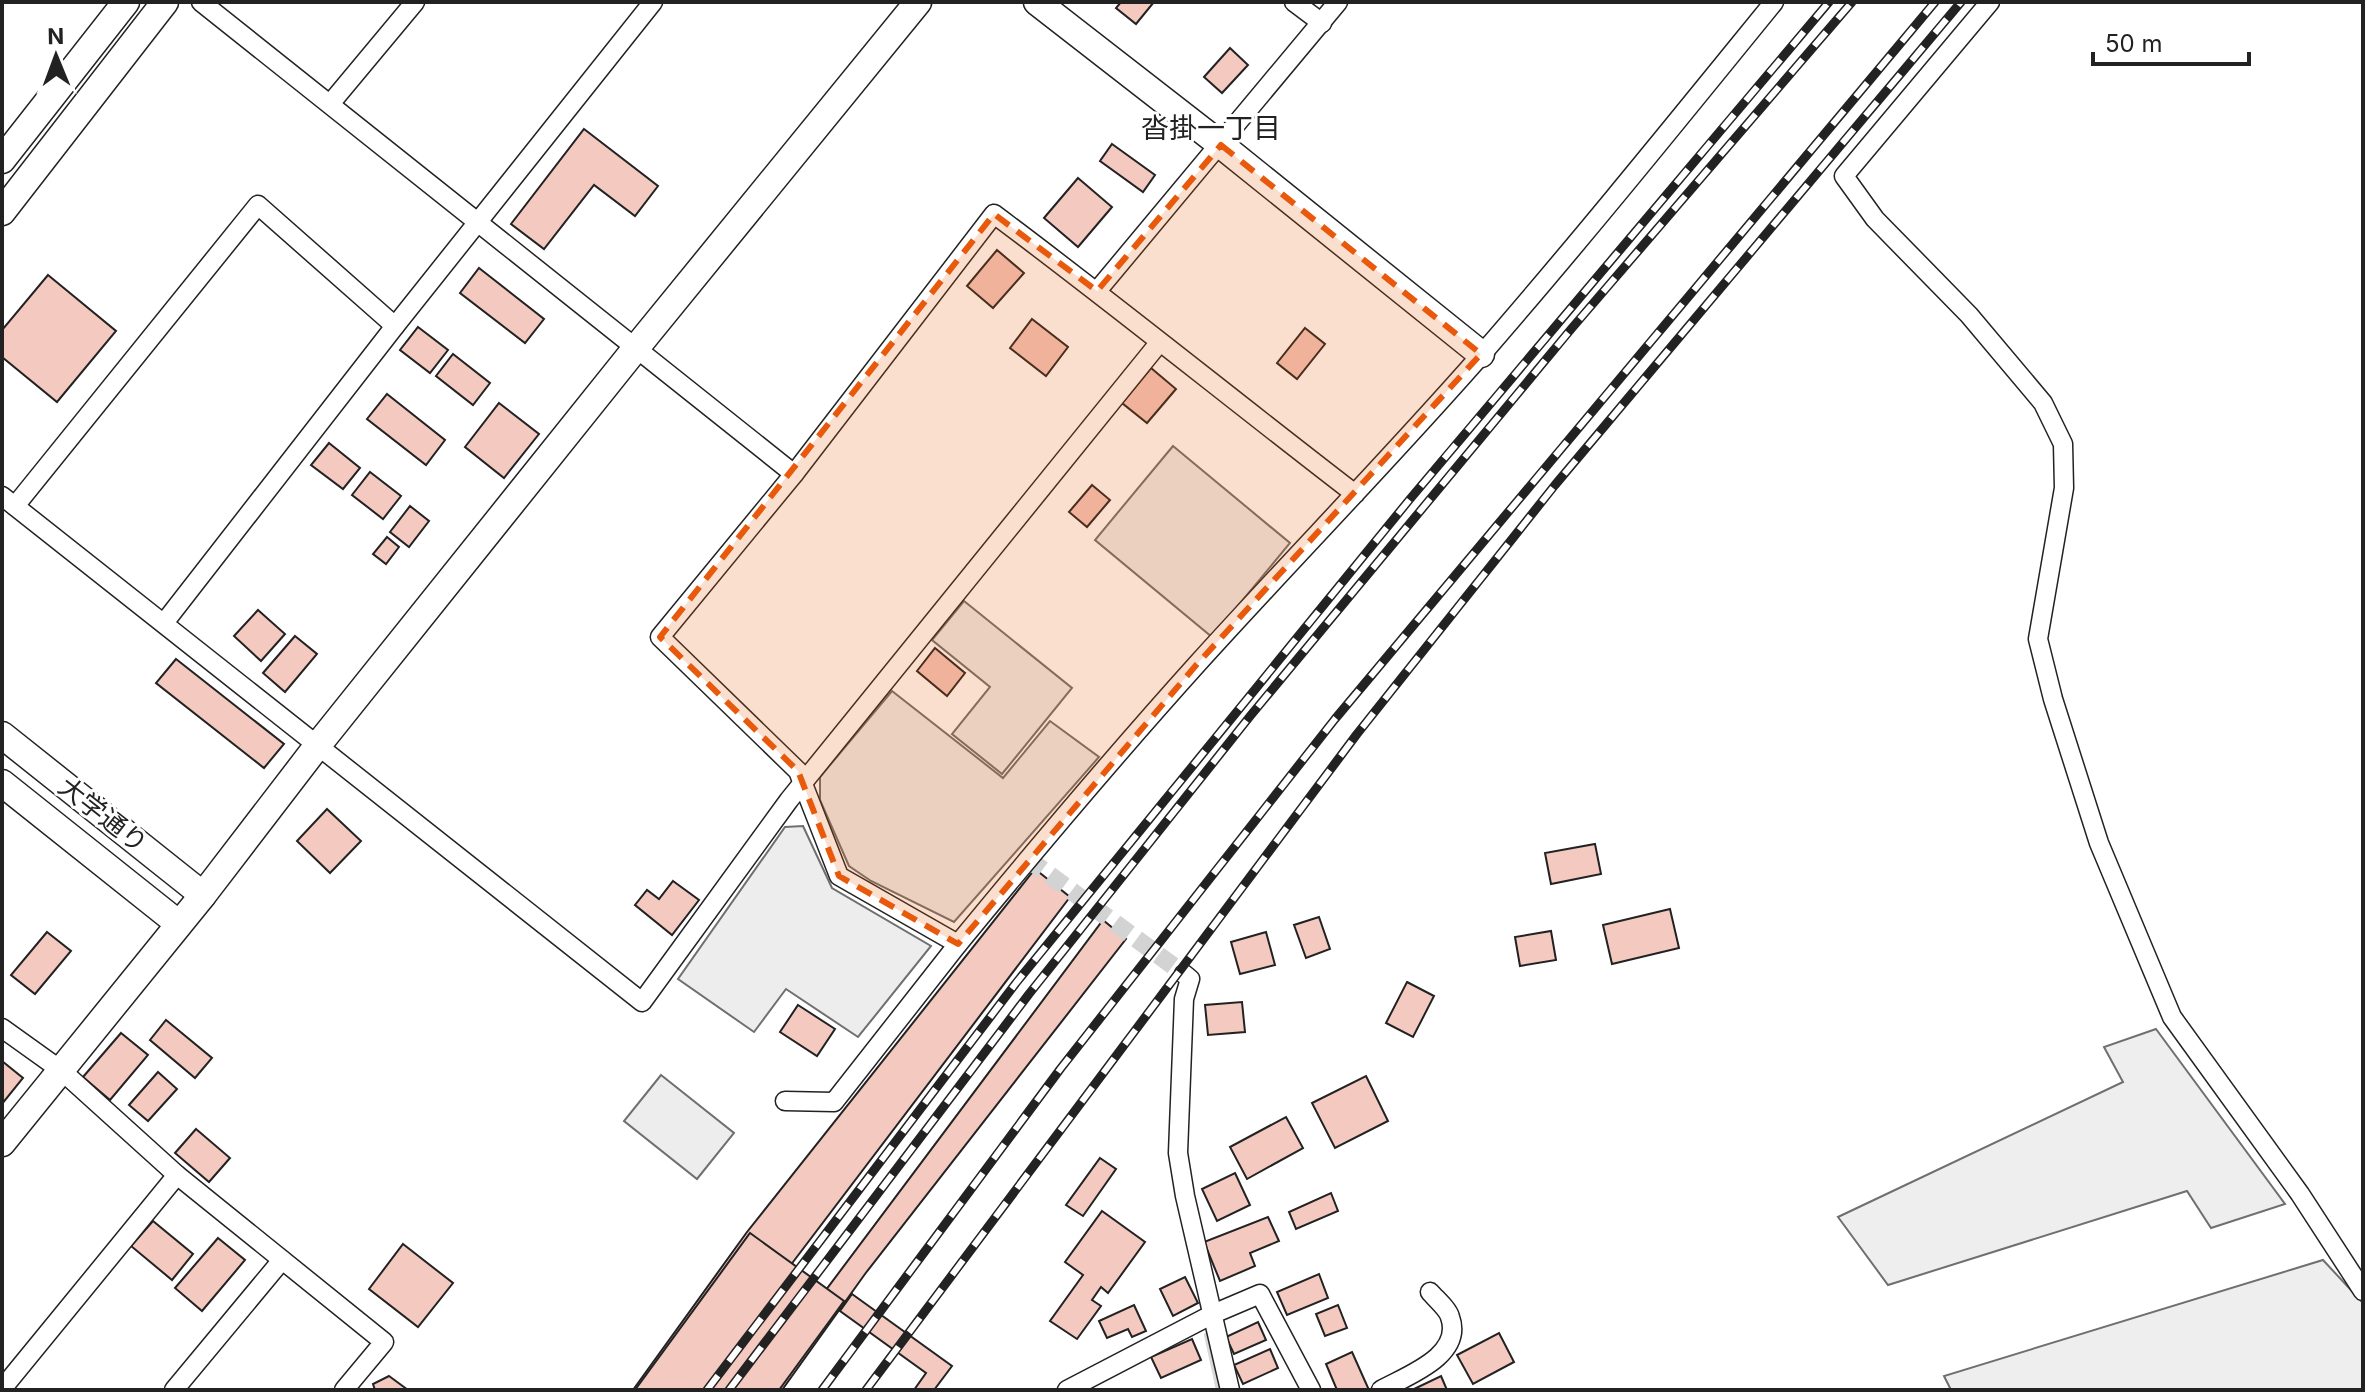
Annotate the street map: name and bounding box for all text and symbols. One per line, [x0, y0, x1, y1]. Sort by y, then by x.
north arrow [16, 16, 96, 96]
scale bar [2093, 16, 2249, 66]
text: N [47, 23, 64, 49]
text: 50 m [2105, 29, 2163, 58]
district label: 沓掛一丁目 [1141, 111, 1281, 145]
street label: 大学通り [53, 770, 154, 859]

